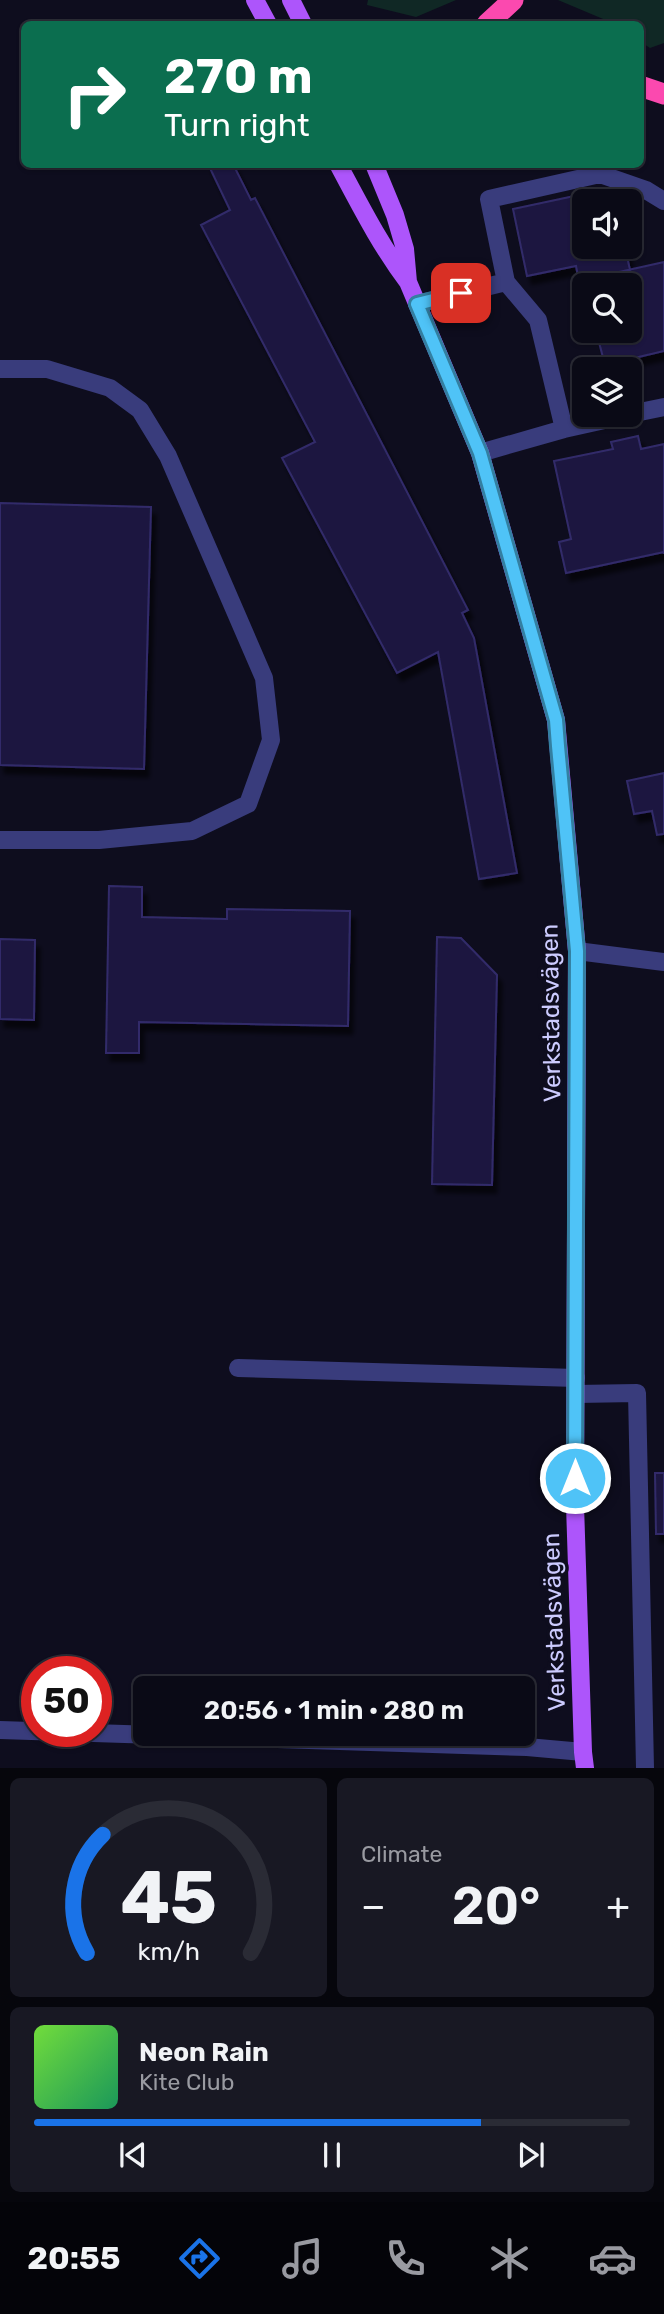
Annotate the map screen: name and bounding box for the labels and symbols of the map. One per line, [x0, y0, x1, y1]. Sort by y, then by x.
pin [431, 263, 491, 323]
street label: Verkstadsvägen [535, 924, 567, 1102]
position arrow [538, 1441, 612, 1515]
street label: Verkstadsvägen [537, 1532, 571, 1712]
speed limit sign: 50 [21, 1656, 112, 1747]

